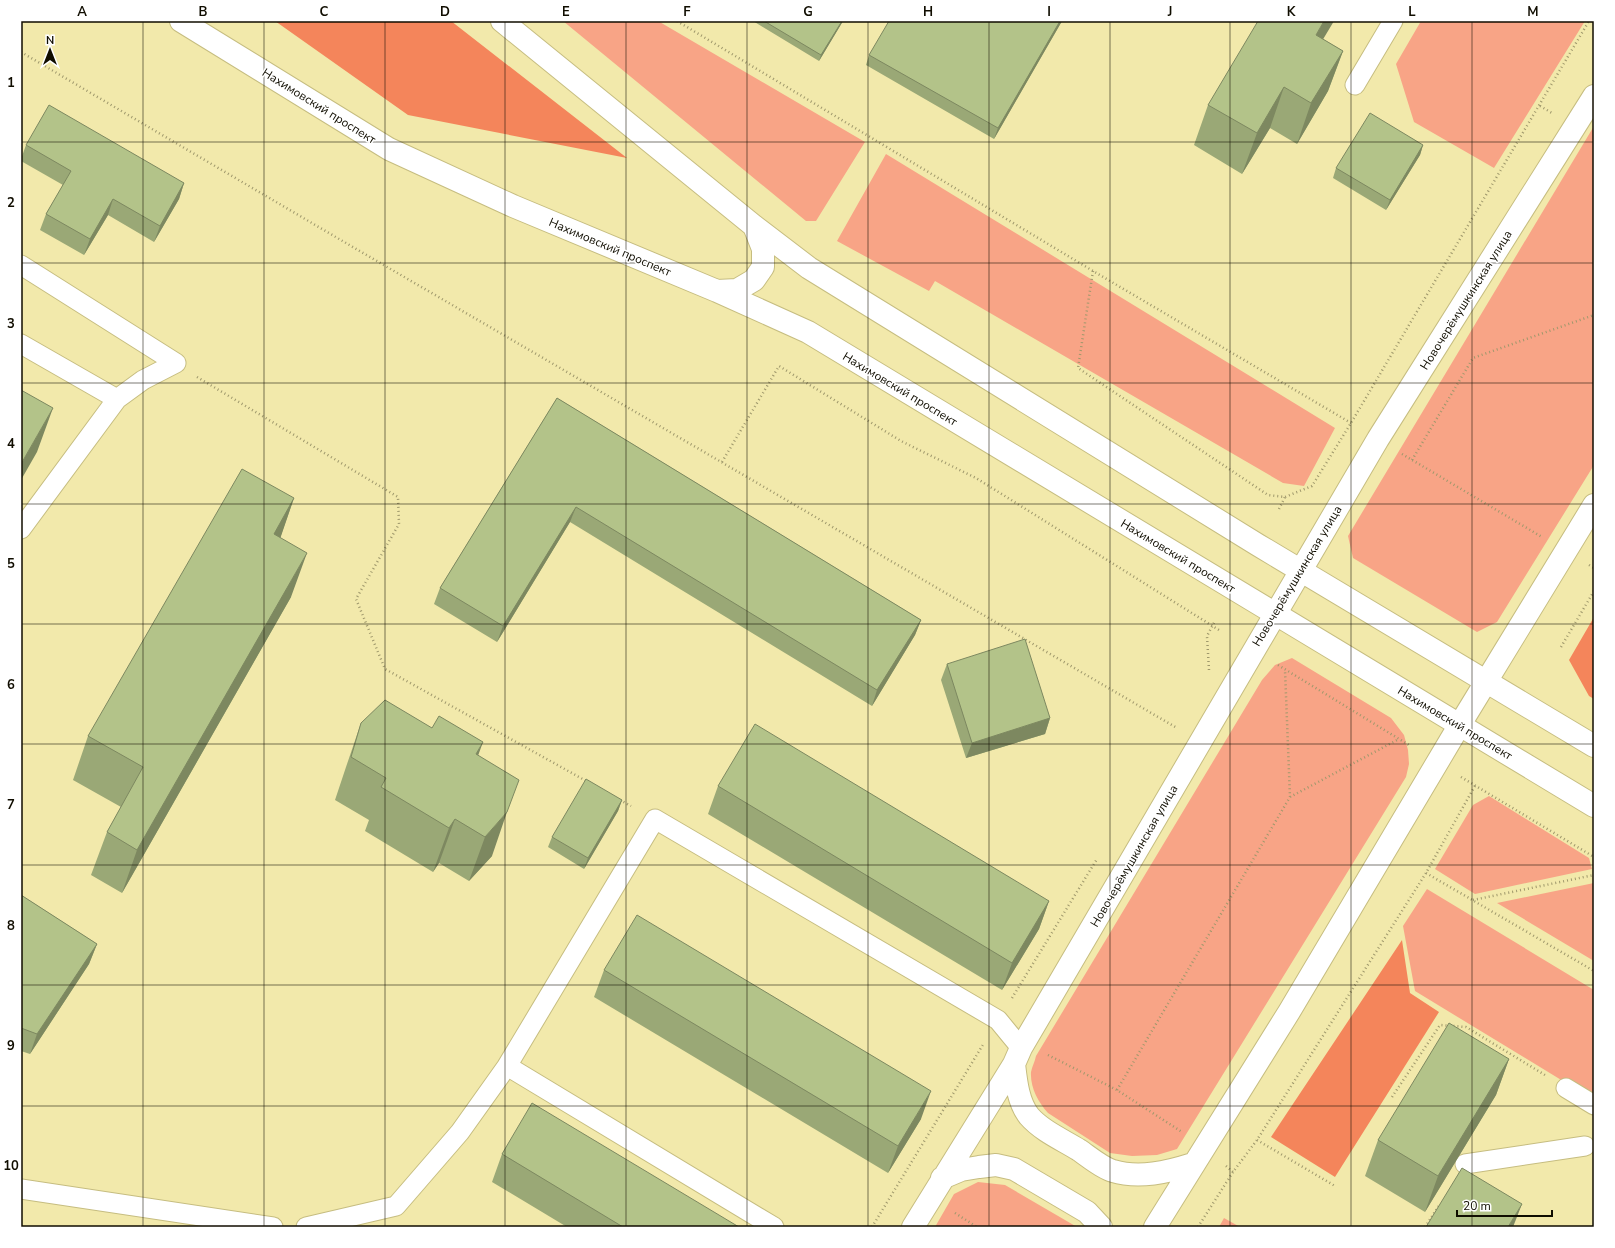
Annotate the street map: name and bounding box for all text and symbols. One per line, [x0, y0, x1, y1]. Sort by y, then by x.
text: A [77, 3, 87, 21]
text: B [199, 3, 208, 21]
text: C [320, 3, 329, 21]
text: D [440, 3, 450, 21]
text: E [562, 3, 570, 21]
text: F [683, 3, 691, 21]
text: G [803, 3, 813, 21]
text: H [923, 3, 933, 21]
text: I [1047, 3, 1051, 21]
text: J [1167, 3, 1172, 21]
text: K [1287, 3, 1296, 21]
text: L [1408, 3, 1416, 21]
text: M [1527, 3, 1539, 21]
north arrow [30, 30, 70, 70]
text: N [46, 33, 54, 48]
street label: Нахимовский проспект [259, 64, 379, 148]
text: 1 [7, 74, 15, 92]
text: 2 [7, 194, 15, 212]
street label: Нахимовский проспект [547, 214, 674, 280]
street label: Новочерёмушкинская улица [1416, 227, 1516, 373]
text: 3 [7, 315, 15, 333]
street label: Нахимовский проспект [840, 348, 961, 430]
text: 4 [7, 435, 15, 453]
street label: Новочерёмушкинская улица [1249, 503, 1345, 649]
street label: Нахимовский проспект [1118, 515, 1239, 597]
text: 5 [7, 555, 15, 573]
text: 6 [7, 676, 15, 694]
street label: Нахимовский проспект [1395, 682, 1516, 764]
street label: Новочерёмушкинская улица [1087, 782, 1181, 930]
text: 7 [7, 796, 15, 814]
text: 8 [7, 917, 15, 935]
text: 9 [7, 1037, 15, 1055]
text: 10 [3, 1157, 19, 1175]
scale bar [1457, 1192, 1552, 1218]
text: 20 m [1463, 1198, 1491, 1214]

